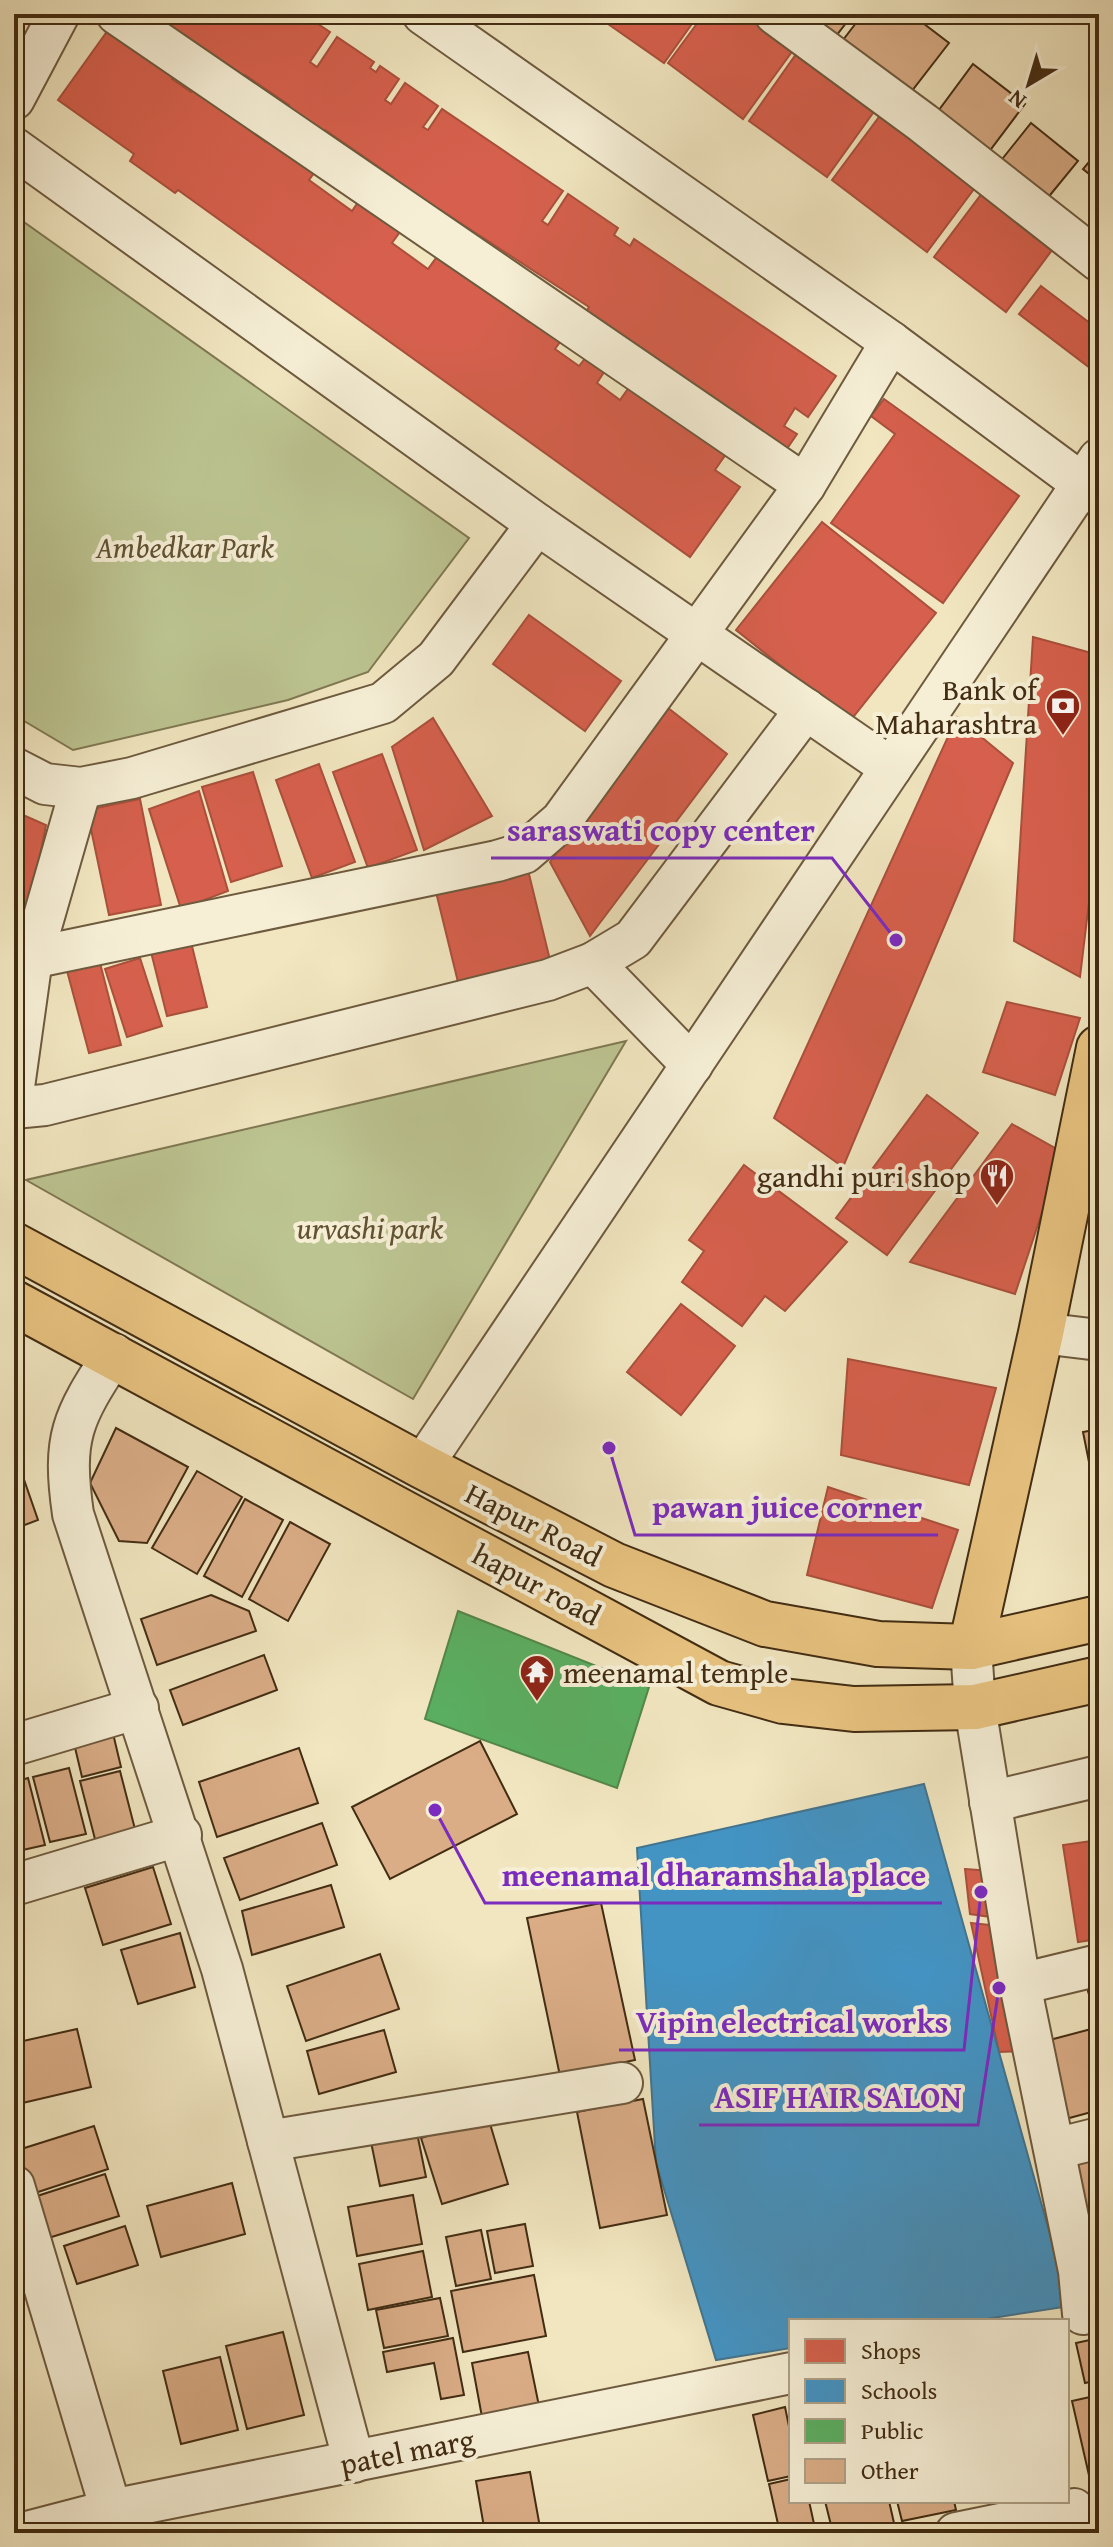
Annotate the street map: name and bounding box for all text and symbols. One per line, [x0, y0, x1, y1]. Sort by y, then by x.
north arrow [989, 44, 1069, 124]
text: N [1001, 82, 1032, 117]
park label: Ambedkar Park [95, 525, 274, 569]
place label: Bank of Maharashtra [875, 667, 1040, 745]
bank icon: Bank of Maharashtra [1044, 687, 1082, 737]
callout: saraswati copy center [491, 802, 832, 858]
text: saraswati copy center [507, 806, 815, 853]
place label: gandhi puri shop [757, 1154, 971, 1198]
restaurant icon: gandhi puri shop [978, 1157, 1016, 1207]
park label: urvashi park [297, 1206, 444, 1250]
street label: Hapur Road [458, 1471, 610, 1577]
callout: pawan juice corner [635, 1479, 938, 1535]
text: pawan juice corner [652, 1483, 922, 1530]
street label: hapur road [465, 1532, 609, 1636]
place label: meenamal temple [563, 1650, 788, 1694]
temple icon: meenamal temple [518, 1653, 556, 1703]
callout: meenamal dharamshala place [485, 1847, 942, 1903]
text: meenamal dharamshala place [502, 1851, 926, 1898]
callout: Vipin electrical works [619, 1994, 964, 2050]
text: Vipin electrical works [636, 1998, 948, 2045]
callout: ASIF HAIR SALON [699, 2069, 978, 2125]
text: ASIF HAIR SALON [714, 2073, 962, 2120]
legend [789, 2319, 1069, 2503]
text: Shops [861, 2333, 921, 2368]
text: Schools [861, 2373, 937, 2408]
text: Public [861, 2413, 924, 2448]
street label: patel marg [336, 2416, 478, 2486]
text: Other [861, 2453, 919, 2488]

